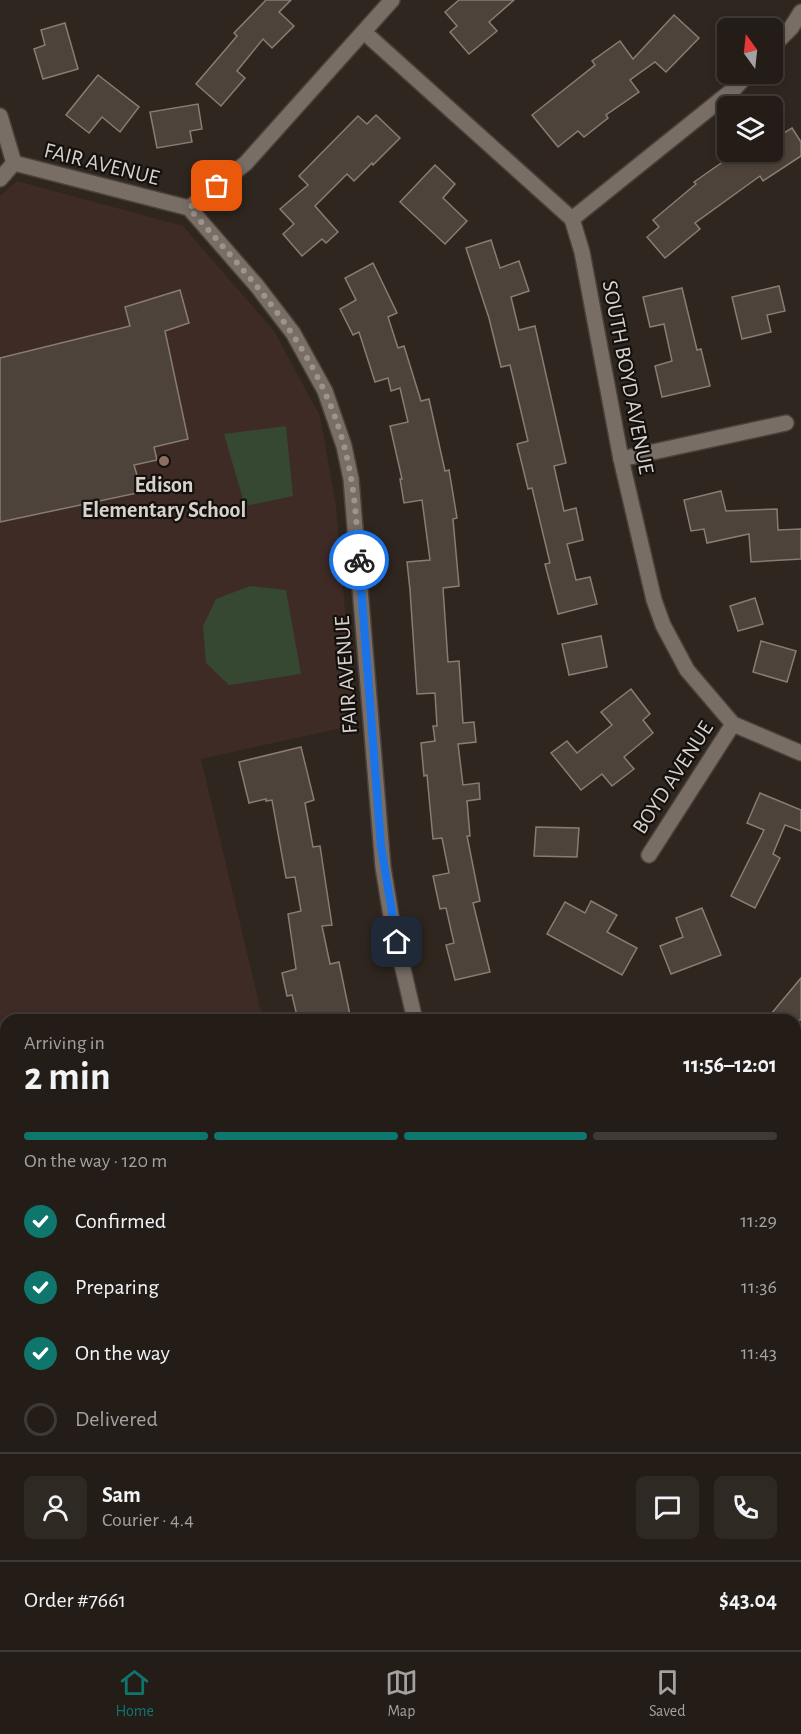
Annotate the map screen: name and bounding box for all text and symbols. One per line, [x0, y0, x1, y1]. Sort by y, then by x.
north arrow [717, 18, 783, 84]
map controls [717, 18, 783, 162]
button: layers [717, 96, 783, 162]
street label: FAIR AVENUE [42, 139, 162, 189]
pin [191, 160, 242, 211]
icon: bag [200, 169, 233, 202]
street label: SOUTH BOYD AVENUE [598, 279, 658, 476]
marker: Edison Elementary School [157, 454, 171, 468]
place label: Edison Elementary School [82, 474, 246, 522]
courier [329, 530, 389, 590]
icon: bike [343, 544, 376, 577]
street label: FAIR AVENUE [331, 615, 361, 735]
street label: BOYD AVENUE [628, 717, 717, 838]
pin [371, 916, 422, 967]
icon: home [380, 925, 413, 958]
text: Arriving in [24, 1033, 105, 1053]
text: 11:56–12:01 [683, 1054, 777, 1076]
text: 2 min [24, 1058, 111, 1097]
text: On the way · 120 m [24, 1151, 167, 1171]
icon: check [24, 1205, 57, 1238]
text: Confirmed [75, 1210, 166, 1232]
text: 11:29 [740, 1211, 777, 1231]
icon: check [24, 1271, 57, 1304]
text: Preparing [75, 1276, 159, 1298]
text: 11:36 [741, 1277, 777, 1297]
icon: check [24, 1337, 57, 1370]
text: On the way [75, 1342, 170, 1364]
text: 11:43 [741, 1343, 777, 1363]
text: Delivered [75, 1408, 158, 1430]
button: person [24, 1476, 87, 1539]
button: chat [636, 1476, 699, 1539]
button: phone [714, 1476, 777, 1539]
text: Sam [102, 1484, 141, 1506]
text: Courier · 4.4 [102, 1510, 194, 1530]
text: Order #7661 [24, 1589, 126, 1611]
text: $43.04 [719, 1589, 777, 1611]
tab: Home [115, 1666, 154, 1721]
tab: Map [385, 1666, 418, 1721]
tab: Saved [649, 1666, 686, 1721]

